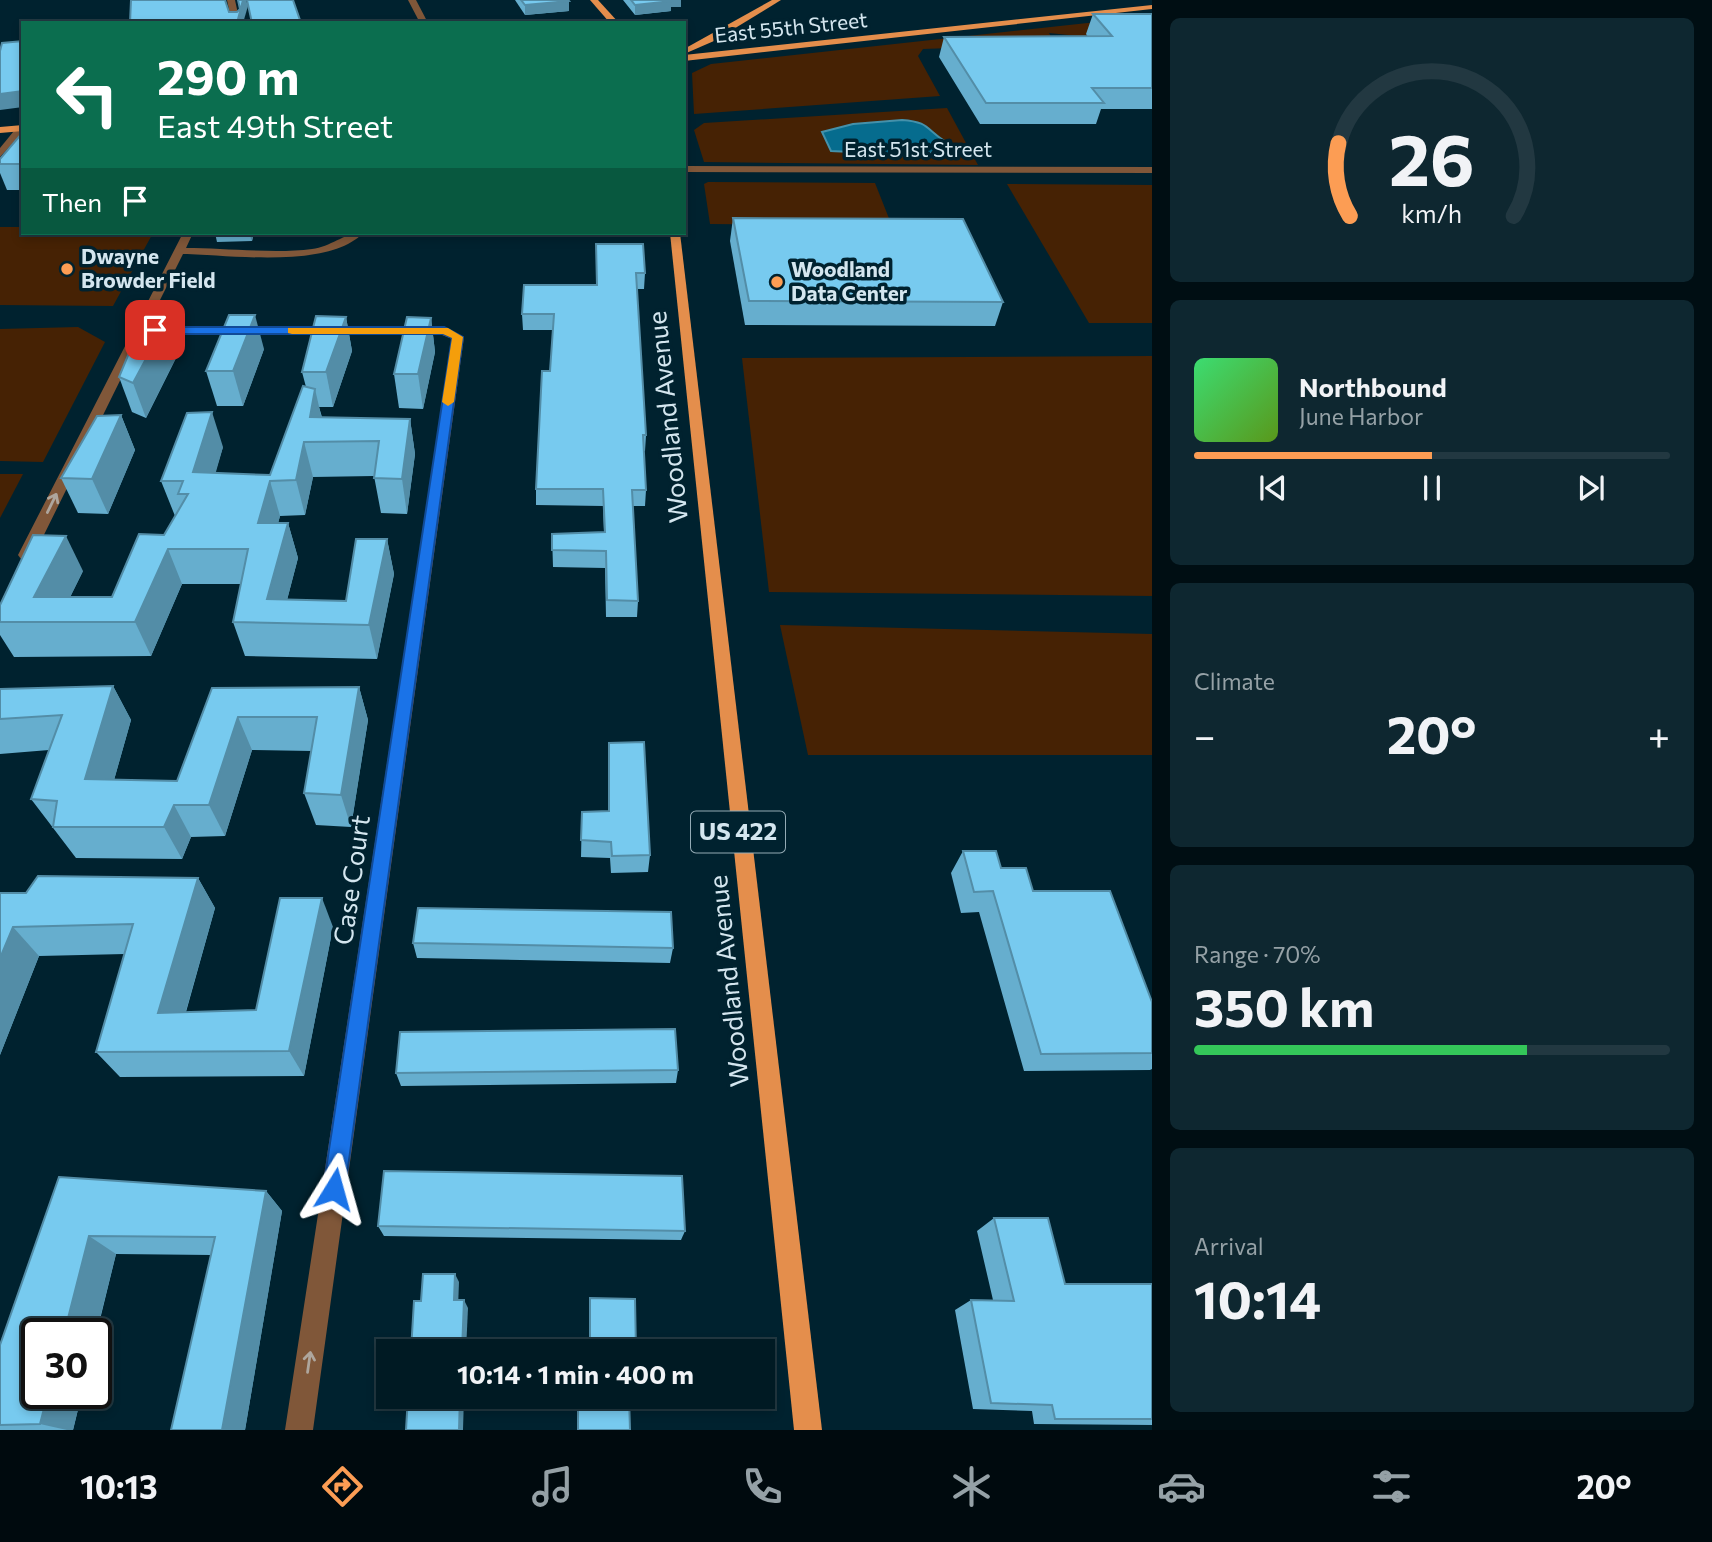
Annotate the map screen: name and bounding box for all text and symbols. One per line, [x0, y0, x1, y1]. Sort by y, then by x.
street label: East 55th Street [713, 6, 869, 47]
text: 290 m [157, 45, 299, 105]
icon: left [42, 49, 133, 140]
text: East 49th Street [157, 105, 393, 145]
text: 26 [1389, 113, 1475, 202]
street label: East 51st Street [844, 136, 992, 161]
icon: arrive [116, 182, 154, 220]
text: Then [42, 186, 102, 217]
text: km/h [1402, 198, 1462, 228]
place label: Dwayne Browder Field [81, 243, 216, 292]
place label: Woodland Data Center [791, 256, 908, 305]
marker: Dwayne Browder Field [59, 261, 75, 277]
marker: Woodland Data Center [769, 274, 785, 290]
pin [125, 300, 185, 360]
street label: Woodland Avenue [640, 310, 693, 524]
icon: arrive [136, 311, 174, 349]
text: Northbound [1299, 371, 1447, 402]
text: June Harbor [1299, 402, 1423, 430]
icon: previous [1254, 469, 1292, 507]
icon: pause [1413, 469, 1451, 507]
icon: next [1572, 469, 1610, 507]
one-way arrow [46, 493, 60, 514]
text: Climate [1194, 667, 1275, 695]
text: 20° [1387, 701, 1477, 765]
text: − [1194, 711, 1216, 758]
text: + [1648, 711, 1670, 758]
road number: US 422 [691, 812, 785, 852]
street label: Case Court [326, 813, 375, 947]
street label: Woodland Avenue [701, 874, 754, 1088]
text: Range · 70% [1194, 940, 1321, 968]
text: 350 km [1194, 974, 1374, 1038]
position arrow [297, 1152, 371, 1226]
text: Arrival [1194, 1232, 1264, 1260]
text: 10:14 [1194, 1266, 1321, 1330]
speed limit sign: 30 [21, 1318, 112, 1409]
one-way arrow [303, 1352, 316, 1374]
text: 10:14 · 1 min · 400 m [457, 1358, 694, 1389]
icon: directions [318, 1462, 367, 1511]
icon: music [528, 1462, 577, 1511]
icon: phone [738, 1462, 787, 1511]
icon: climate [947, 1462, 996, 1511]
icon: car [1157, 1462, 1206, 1511]
icon: filters [1367, 1462, 1416, 1511]
text: 10:13 [80, 1466, 158, 1506]
text: 20° [1576, 1466, 1632, 1506]

